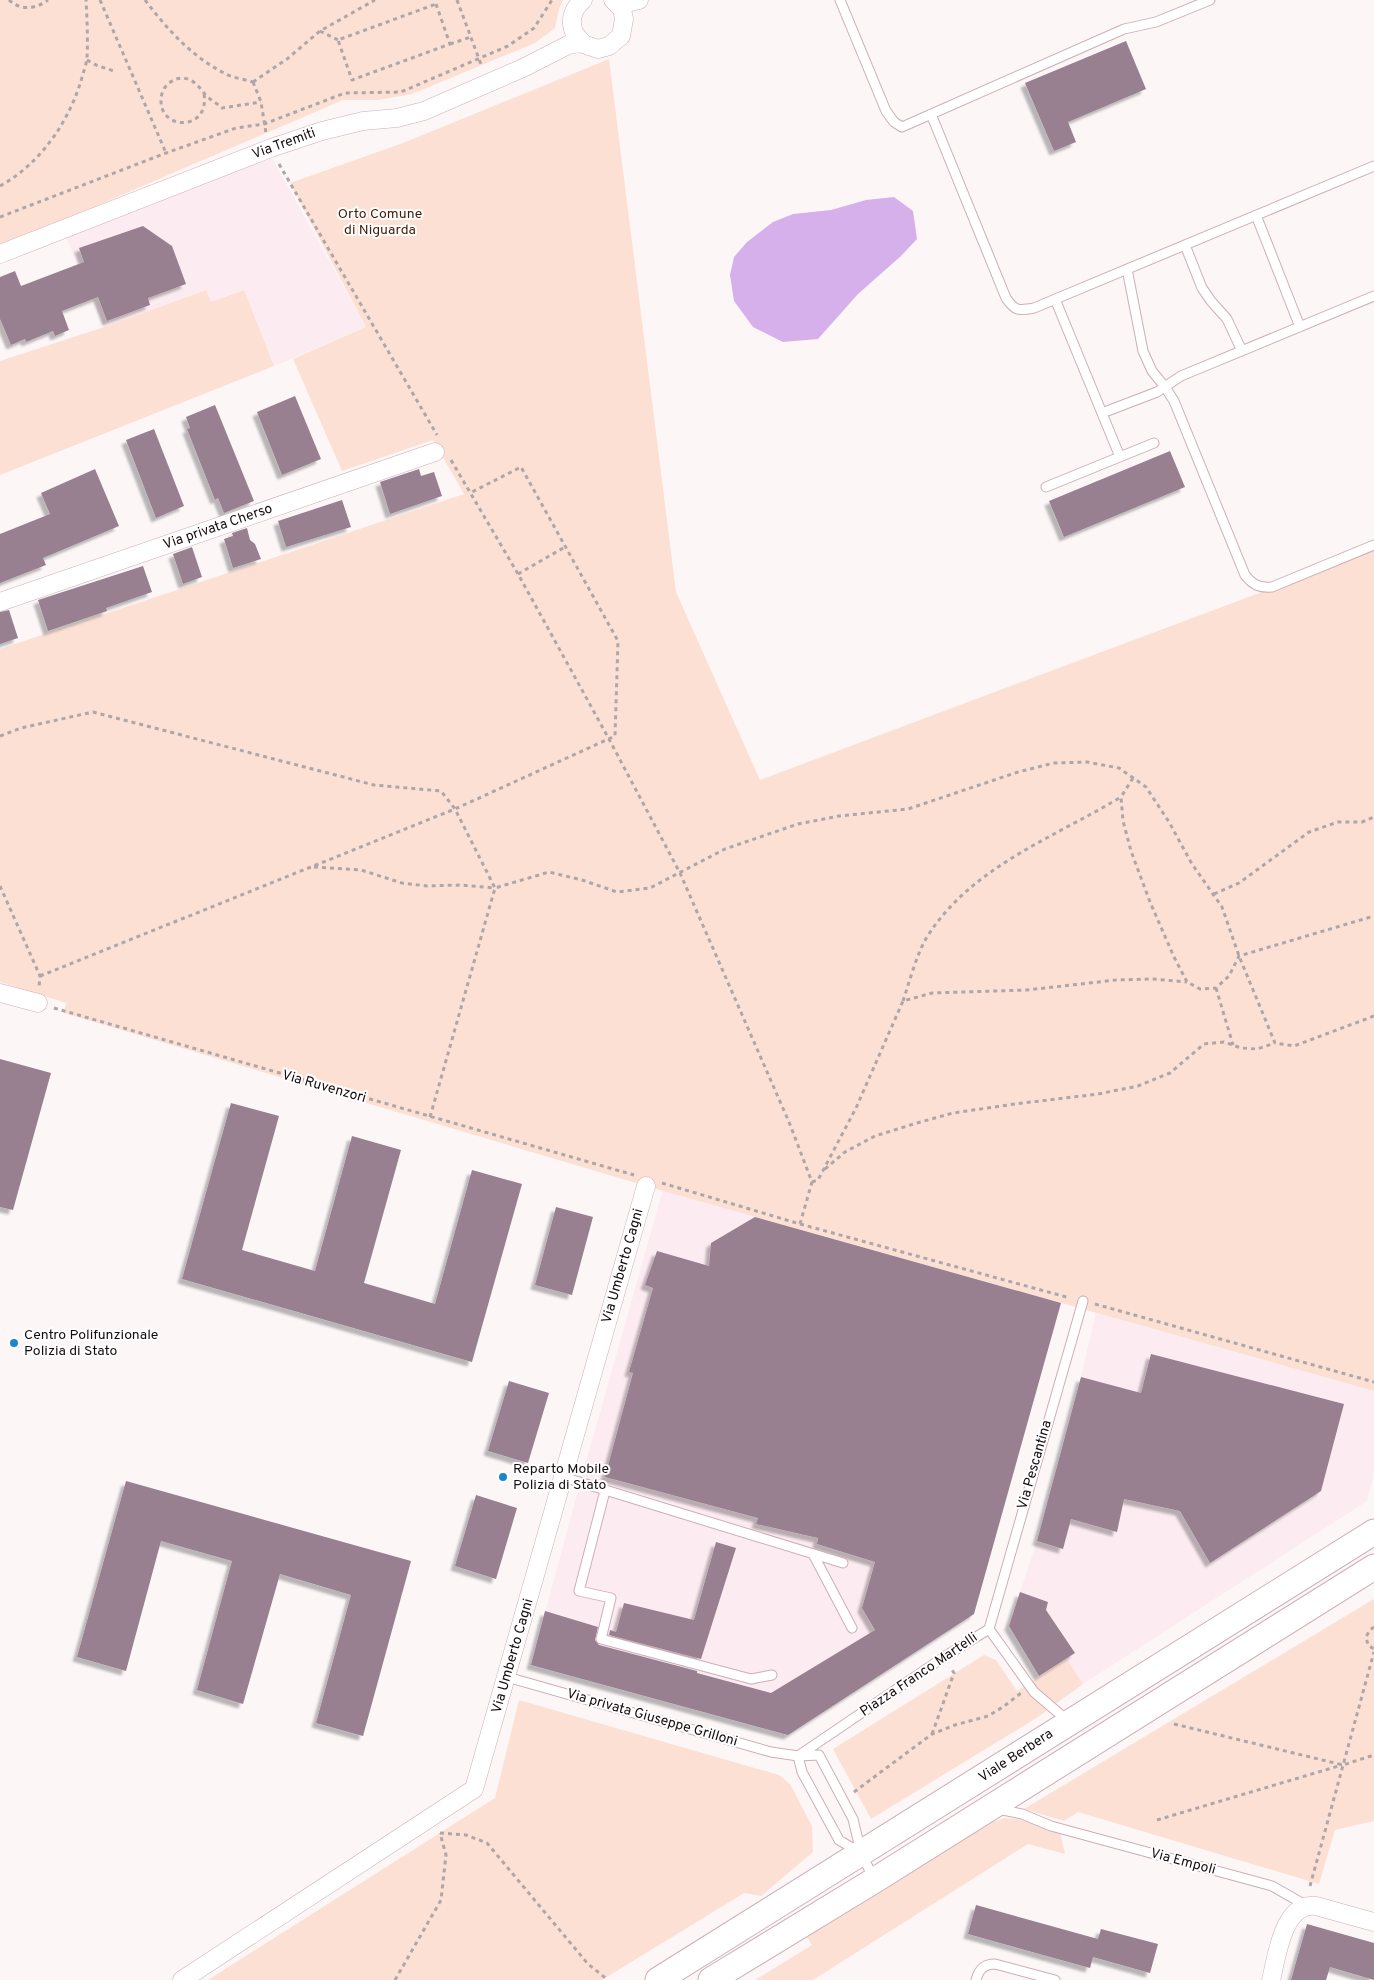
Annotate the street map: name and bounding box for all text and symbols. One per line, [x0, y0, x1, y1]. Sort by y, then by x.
street label: Via Tremiti [250, 125, 318, 163]
park label: Orto Comune di Niguarda [338, 206, 422, 239]
street label: Via privata Cherso [161, 500, 275, 554]
street label: Via Ruvenzori [280, 1067, 368, 1107]
street label: Via Umberto Cagni [598, 1207, 648, 1325]
place label: Centro Polifunzionale Polizia di Stato [24, 1327, 158, 1360]
marker: Centro Polifunzionale Polizia di Stato [8, 1337, 20, 1349]
street label: Via Pescantina [1014, 1418, 1056, 1512]
place label: Reparto Mobile Polizia di Stato [513, 1461, 609, 1494]
marker: Reparto Mobile Polizia di Stato [497, 1471, 509, 1483]
street label: Via Umberto Cagni [488, 1597, 538, 1715]
street label: Piazza Franco Martelli [857, 1629, 981, 1721]
street label: Via privata Giuseppe Grilloni [565, 1685, 739, 1751]
street label: Viale Berbera [976, 1726, 1056, 1786]
street label: Via Empoli [1149, 1845, 1217, 1879]

